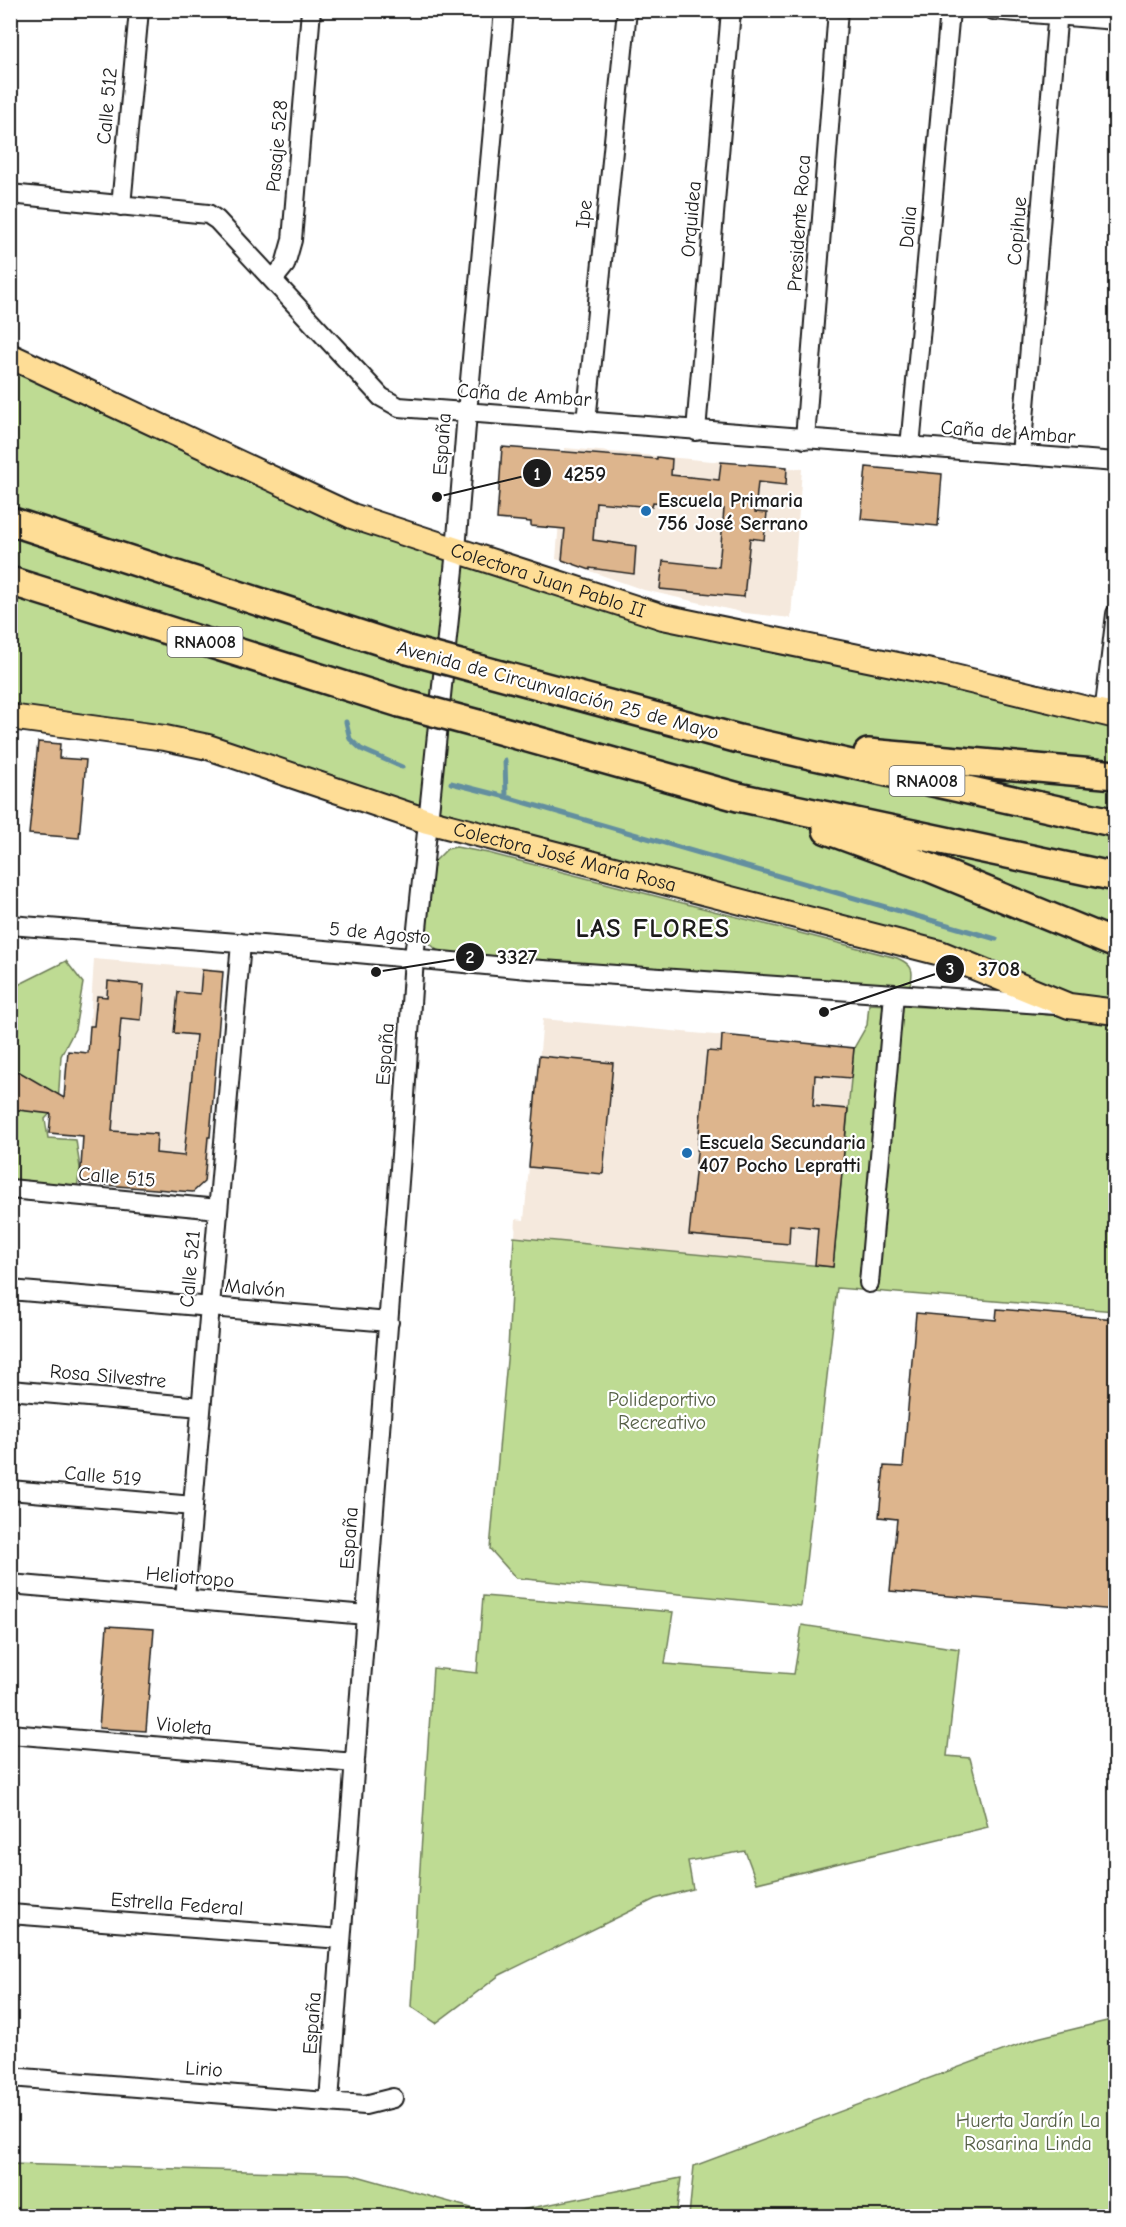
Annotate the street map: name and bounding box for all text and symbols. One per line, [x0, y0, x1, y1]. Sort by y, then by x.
street label: Calle 512 [92, 67, 122, 145]
street label: Pasaje 528 [262, 99, 292, 193]
street label: Presidente Roca [783, 154, 815, 292]
street label: Orquidea [676, 180, 706, 258]
street label: Copihue [1003, 196, 1031, 266]
street label: Ipe [571, 199, 597, 229]
street label: Dalia [895, 205, 921, 249]
street label: Caña de Ambar [456, 379, 592, 411]
street label: España [428, 412, 456, 476]
street label: Caña de Ambar [940, 416, 1076, 448]
callout: 4259 [522, 454, 618, 493]
text: 4259 [564, 462, 606, 486]
text: 1 [533, 464, 541, 485]
place label: Escuela Primaria 756 José Serrano [658, 489, 808, 535]
marker: Escuela Primaria 756 José Serrano [639, 504, 653, 518]
street label: Colectora Juan Pablo II [448, 538, 649, 622]
road number: RNA008 [168, 627, 242, 657]
street label: Avenida de Circunvalación 25 de Mayo [395, 636, 721, 744]
road number: RNA008 [890, 766, 964, 796]
street label: Colectora José María Rosa [451, 817, 679, 896]
district label: LAS FLORES [576, 914, 730, 944]
street label: 5 de Agosto [328, 917, 432, 949]
callout: 3327 [455, 937, 549, 976]
text: 3327 [497, 945, 538, 969]
text: 2 [466, 947, 475, 968]
callout: 3708 [935, 949, 1032, 988]
text: 3708 [978, 957, 1020, 981]
text: 3 [946, 959, 954, 980]
street label: España [371, 1022, 399, 1086]
place label: Escuela Secundaria 407 Pocho Lepratti [699, 1131, 866, 1177]
marker: Escuela Secundaria 407 Pocho Lepratti [680, 1146, 694, 1160]
street label: Calle 515 [77, 1162, 157, 1192]
street label: Calle 521 [175, 1230, 205, 1308]
street label: Malvón [224, 1274, 286, 1302]
street label: Rosa Silvestre [49, 1359, 167, 1393]
park label: Polideportivo Recreativo [608, 1388, 716, 1434]
street label: Calle 519 [63, 1461, 143, 1491]
street label: España [335, 1506, 363, 1570]
street label: Heliotropo [145, 1562, 235, 1592]
street label: Violeta [155, 1712, 213, 1740]
street label: Estrella Federal [110, 1888, 244, 1920]
street label: España [298, 1991, 326, 2055]
street label: Lirio [184, 2056, 224, 2082]
park label: Huerta Jardín La Rosarina Linda [956, 2109, 1100, 2155]

